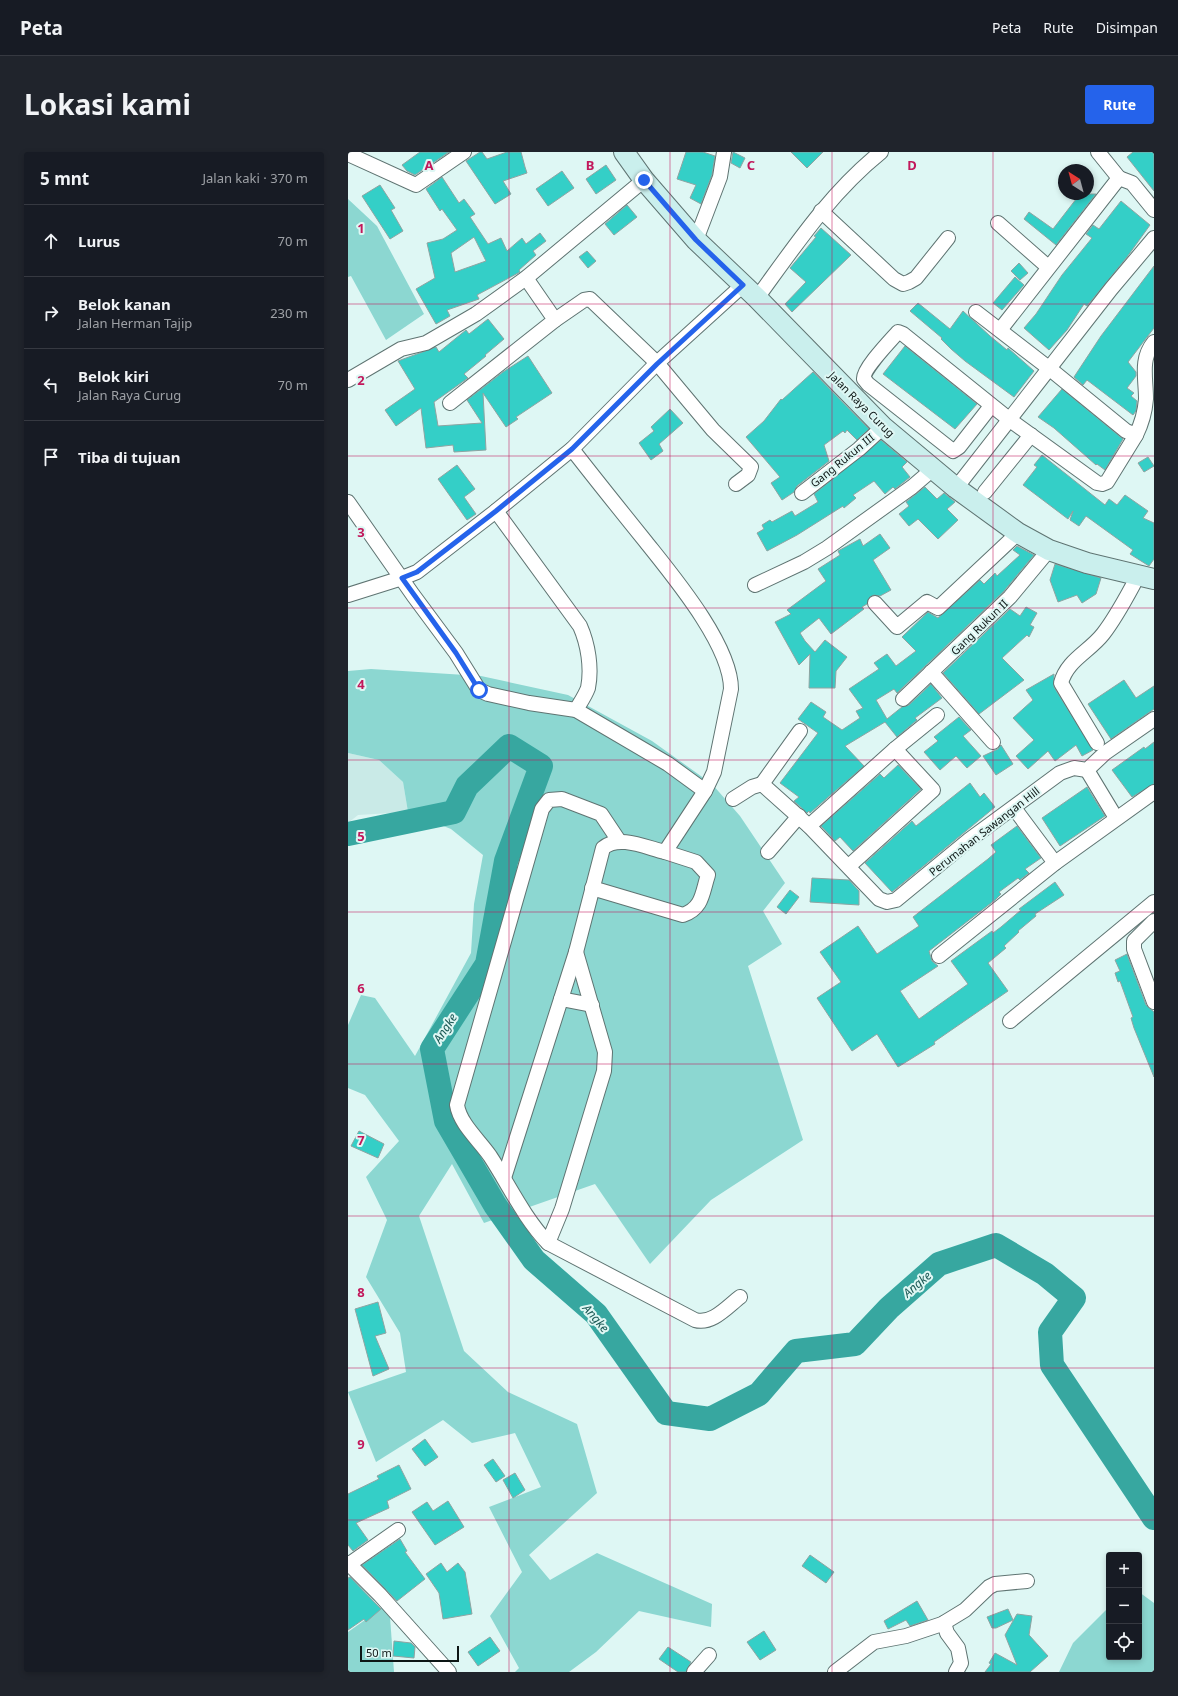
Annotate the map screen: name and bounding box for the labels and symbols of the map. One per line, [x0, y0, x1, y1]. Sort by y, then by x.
text: A [425, 156, 434, 174]
text: B [586, 156, 594, 174]
text: C [747, 156, 755, 174]
text: D [907, 156, 917, 174]
north arrow [1058, 164, 1094, 200]
route end [635, 171, 653, 189]
text: 1 [357, 219, 365, 237]
street label: Jalan Raya Curug [825, 367, 898, 440]
text: 2 [357, 371, 365, 389]
street label: Gang Rukun III [807, 430, 877, 490]
text: 3 [357, 523, 365, 541]
street label: Gang Rukun II [947, 596, 1011, 658]
text: 4 [357, 675, 365, 693]
route start [470, 681, 488, 699]
street label: Perumahan Sawangan Hill [926, 783, 1042, 879]
text: 5 [357, 827, 365, 845]
text: 6 [357, 979, 365, 997]
water label: Angke [429, 1010, 461, 1047]
text: 7 [357, 1131, 365, 1149]
water label: Angke [898, 1267, 935, 1302]
text: 8 [357, 1283, 365, 1301]
water label: Angke [578, 1299, 613, 1336]
text: 9 [357, 1435, 365, 1453]
scale bar [360, 1644, 459, 1663]

